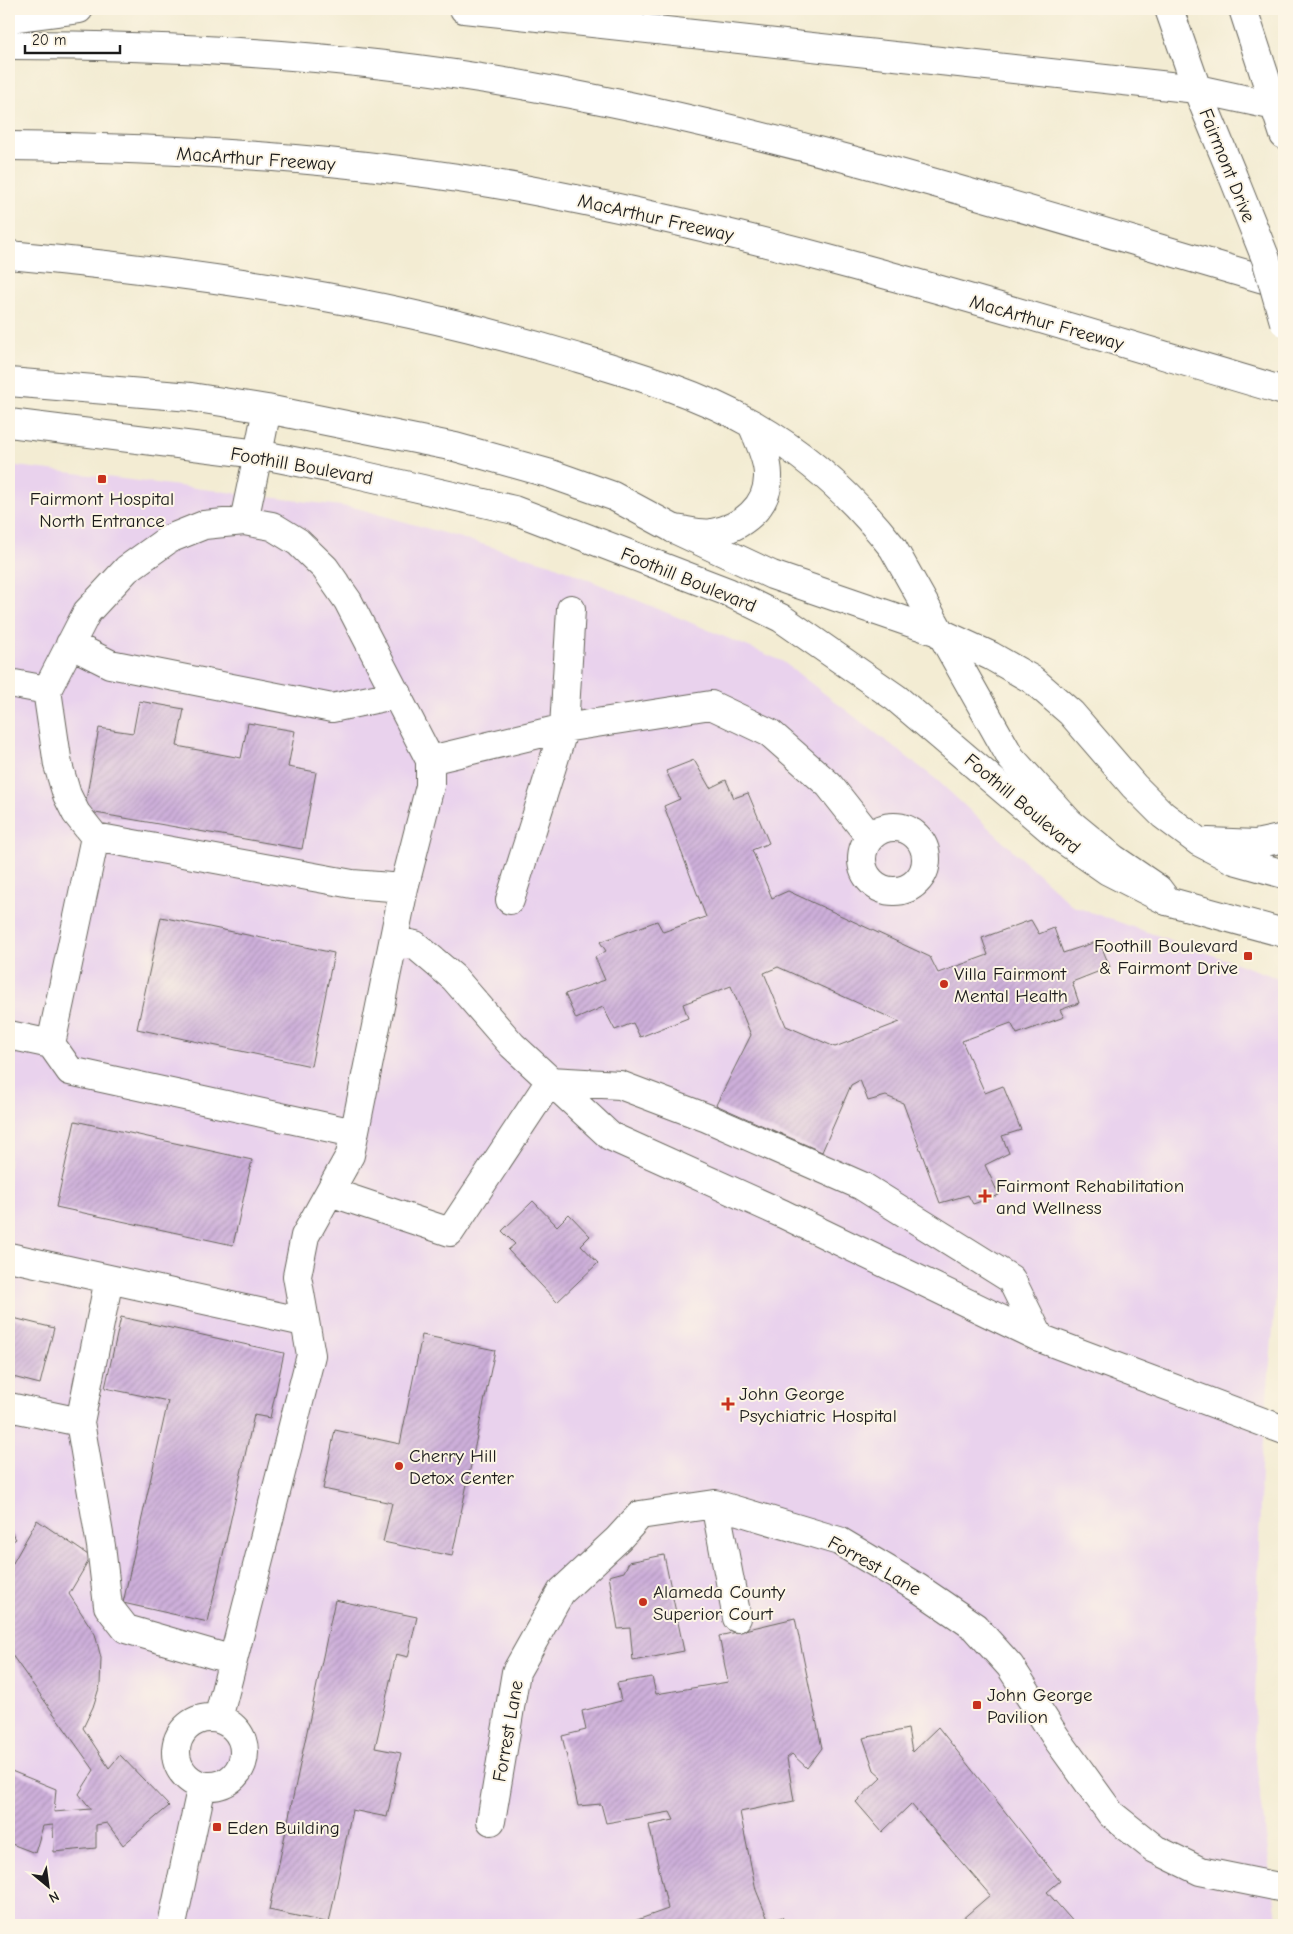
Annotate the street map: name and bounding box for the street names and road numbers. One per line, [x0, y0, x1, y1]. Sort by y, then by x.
street label: Fairmont Drive [1194, 105, 1260, 225]
street label: MacArthur Freeway [176, 142, 337, 176]
street label: MacArthur Freeway [576, 189, 736, 247]
street label: MacArthur Freeway [967, 290, 1127, 356]
street label: Foothill Boulevard [229, 443, 375, 489]
street label: Foothill Boulevard [618, 543, 760, 617]
street label: Foothill Boulevard [960, 749, 1085, 858]
street label: Forrest Lane [824, 1531, 925, 1600]
street label: Forrest Lane [488, 1679, 528, 1784]

